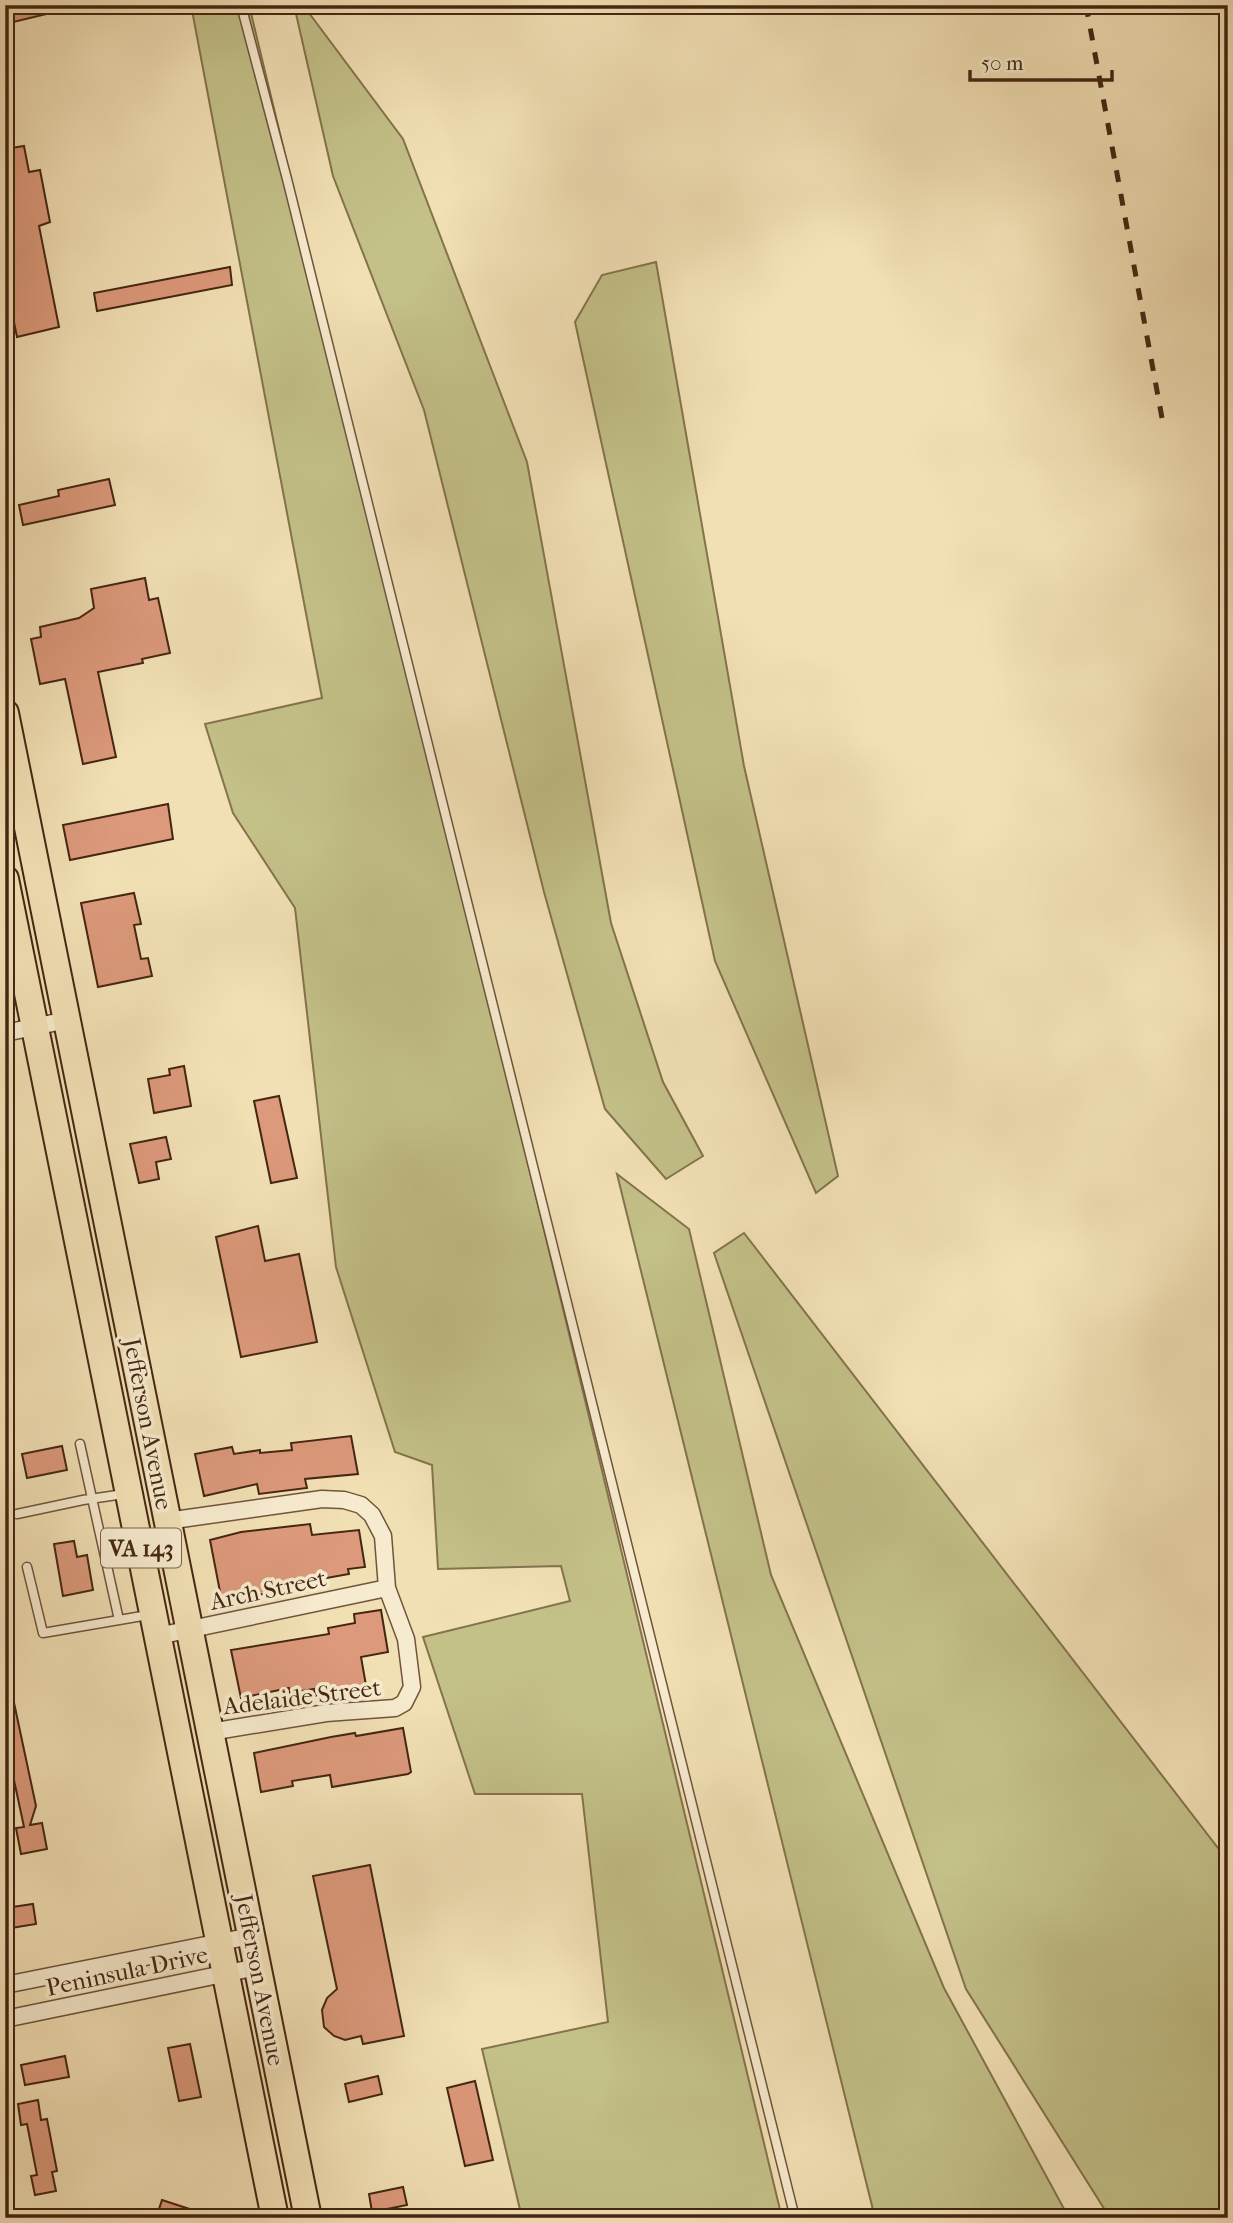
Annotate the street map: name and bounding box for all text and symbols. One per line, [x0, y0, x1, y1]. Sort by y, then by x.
scale bar [970, 38, 1112, 82]
text: 50 m [981, 51, 1024, 75]
street label: Jefferson Avenue [117, 1334, 178, 1512]
road number: VA 143 [101, 1528, 181, 1568]
street label: Arch Street [206, 1564, 329, 1616]
street label: Adelaide Street [221, 1673, 383, 1721]
street label: Jefferson Avenue [229, 1890, 290, 2068]
street label: Peninsula Drive [44, 1940, 211, 2002]

